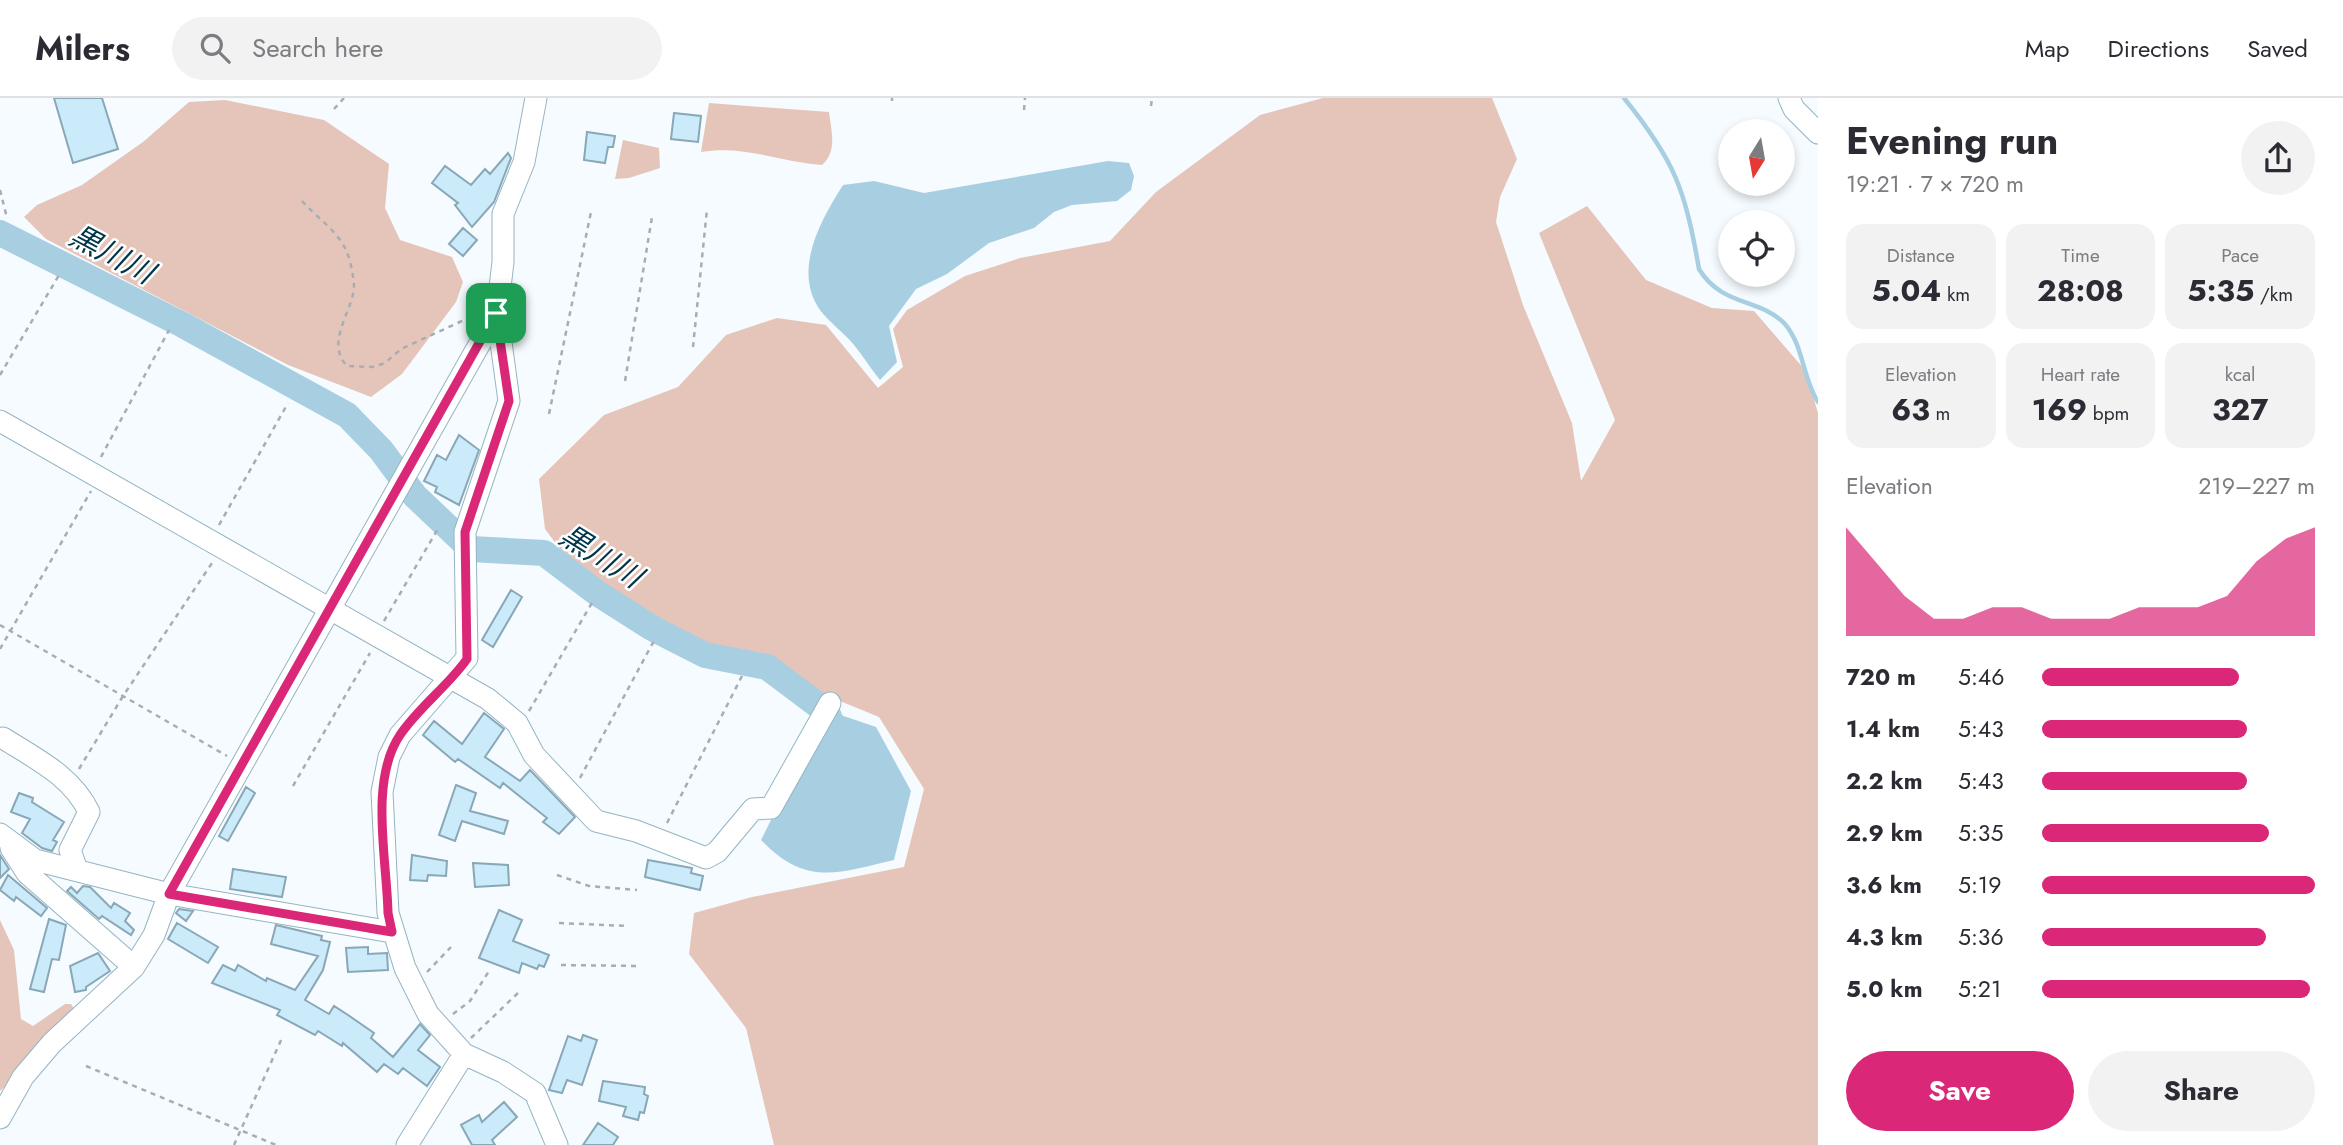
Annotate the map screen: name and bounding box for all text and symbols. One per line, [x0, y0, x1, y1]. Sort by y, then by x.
search box [172, 17, 662, 80]
text: Milers [35, 25, 130, 72]
icon: search [196, 29, 234, 67]
text: Search here [252, 29, 383, 67]
text: Map [2025, 31, 2070, 66]
text: Directions [2108, 31, 2209, 66]
text: Saved [2247, 31, 2308, 66]
text: Evening run [1846, 113, 2058, 168]
north arrow [1718, 119, 1796, 196]
map controls [1718, 119, 1795, 287]
button: share [2241, 121, 2315, 195]
text: 19:21 · 7 × 720 m [1846, 167, 2024, 201]
button: locate [1718, 210, 1795, 287]
water label: 黒川川 [62, 214, 164, 296]
text: Distance [1887, 242, 1955, 269]
text: Time [2061, 242, 2100, 269]
text: Pace [2221, 242, 2259, 269]
text: 5.04 [1871, 269, 1941, 312]
text: 28:08 [2037, 269, 2124, 312]
text: 5:35 [2187, 269, 2254, 312]
text: km [1941, 281, 1970, 308]
text: /km [2254, 281, 2293, 308]
pin [466, 283, 526, 343]
icon: arrive [477, 294, 515, 332]
text: Elevation [1885, 361, 1957, 388]
text: Heart rate [2041, 361, 2120, 388]
text: kcal [2225, 361, 2256, 388]
text: 63 [1891, 388, 1930, 431]
text: 169 [2032, 388, 2087, 431]
text: 327 [2212, 388, 2268, 431]
text: m [1930, 400, 1950, 427]
text: bpm [2087, 400, 2129, 427]
text: Elevation [1846, 469, 1933, 503]
text: 219–227 m [2198, 469, 2315, 503]
water label: 黒川川 [551, 514, 653, 600]
text: 720 m [1846, 660, 1916, 694]
text: 5:46 [1958, 660, 2005, 694]
text: 1.4 km [1846, 712, 1920, 746]
text: 5:43 [1958, 712, 2004, 746]
text: 2.2 km [1846, 764, 1923, 798]
text: 5:43 [1958, 764, 2004, 798]
text: 2.9 km [1846, 816, 1923, 850]
text: 5:35 [1958, 816, 2003, 850]
text: 3.6 km [1846, 868, 1922, 902]
text: 5:19 [1958, 868, 2001, 902]
text: 4.3 km [1846, 920, 1923, 954]
text: 5:36 [1958, 920, 2004, 954]
text: 5.0 km [1846, 972, 1923, 1006]
text: 5:21 [1958, 972, 2001, 1006]
button: Save [1846, 1051, 2074, 1131]
button: Share [2088, 1051, 2315, 1131]

